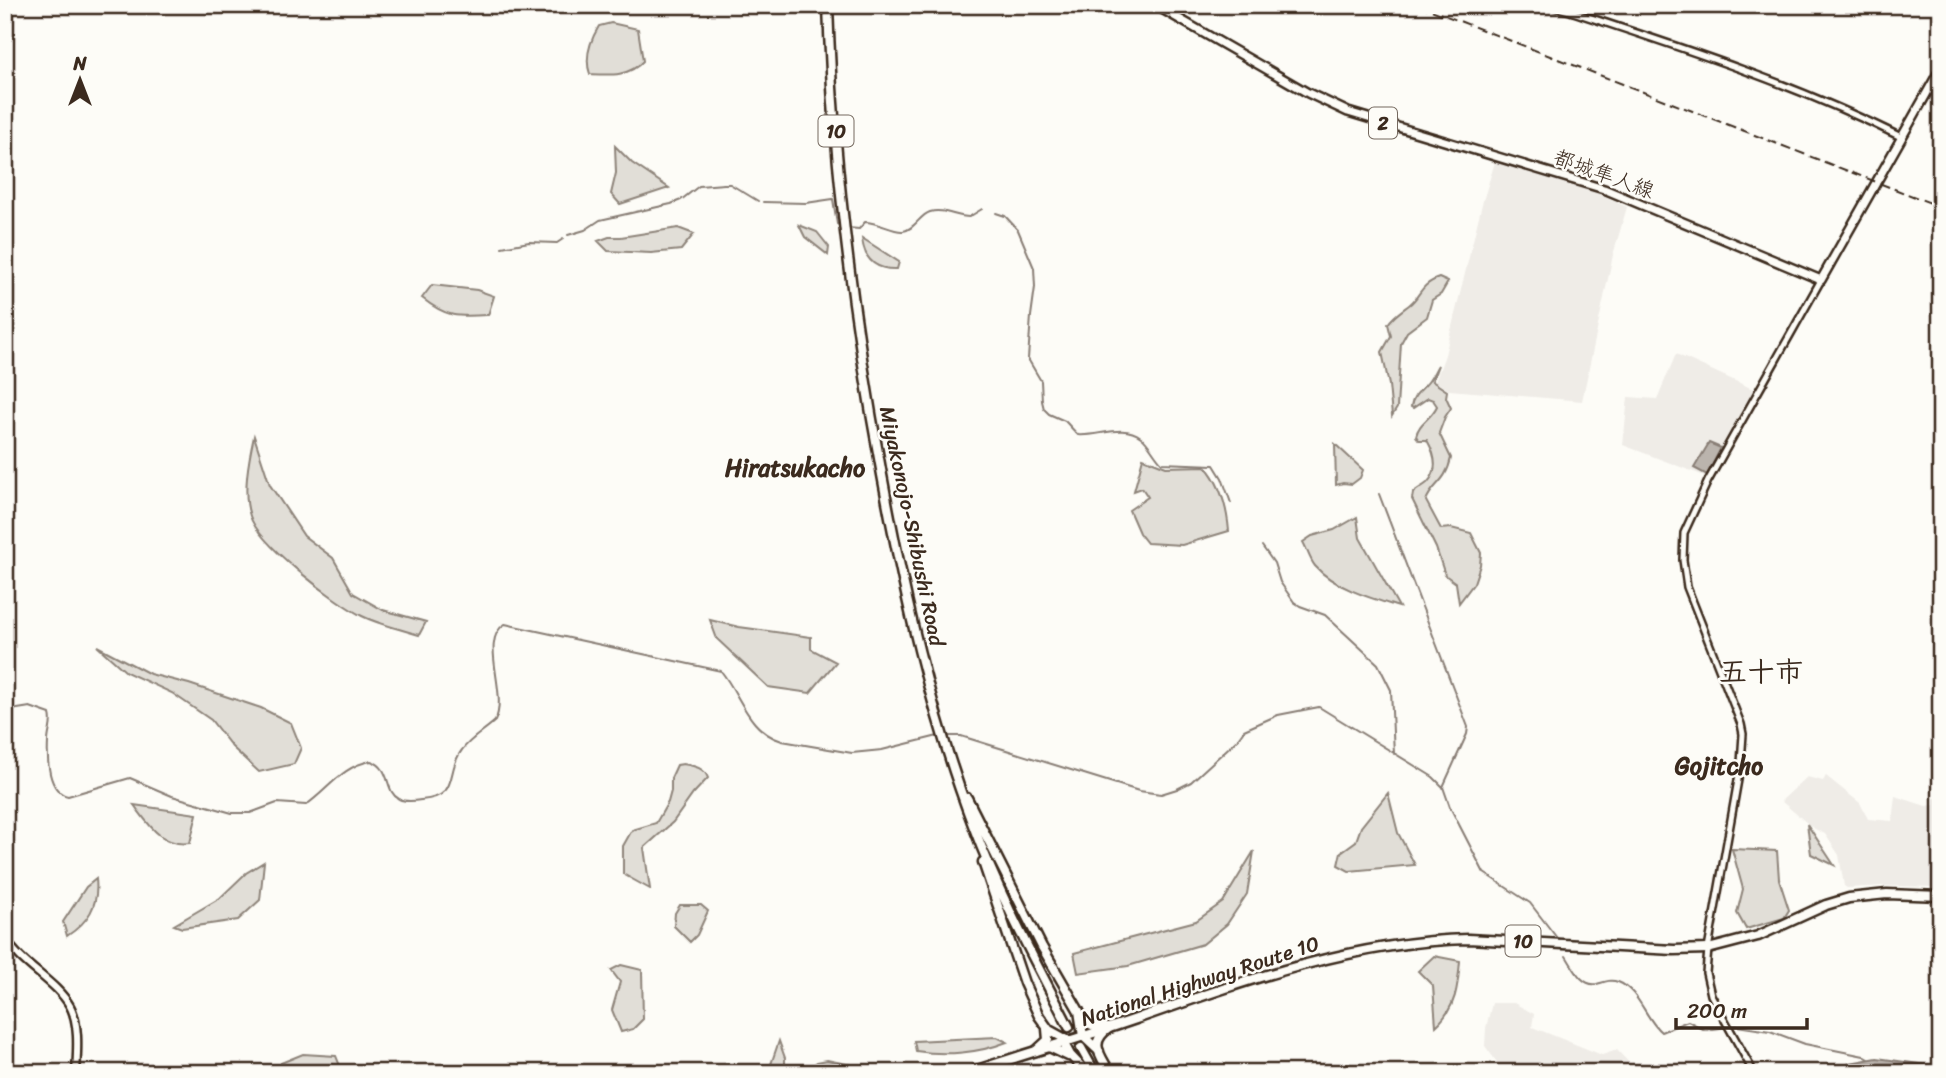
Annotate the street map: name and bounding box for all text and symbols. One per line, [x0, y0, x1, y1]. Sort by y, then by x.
north arrow [46, 46, 116, 116]
text: N [72, 47, 87, 80]
road number: 2 [1369, 108, 1397, 139]
road number: 10 [818, 116, 854, 146]
street label: 都城隼人線 [1548, 138, 1660, 210]
street label: Miyakonojo-Shibushi Road [868, 403, 956, 651]
district label: Hiratsukacho [725, 447, 866, 489]
district label: 五十市 [1719, 647, 1803, 696]
district label: Gojitcho [1675, 745, 1763, 787]
street label: National Highway Route 10 [1076, 924, 1324, 1038]
road number: 10 [1506, 925, 1540, 956]
scale bar [1676, 987, 1808, 1031]
text: 200 m [1687, 992, 1747, 1030]

